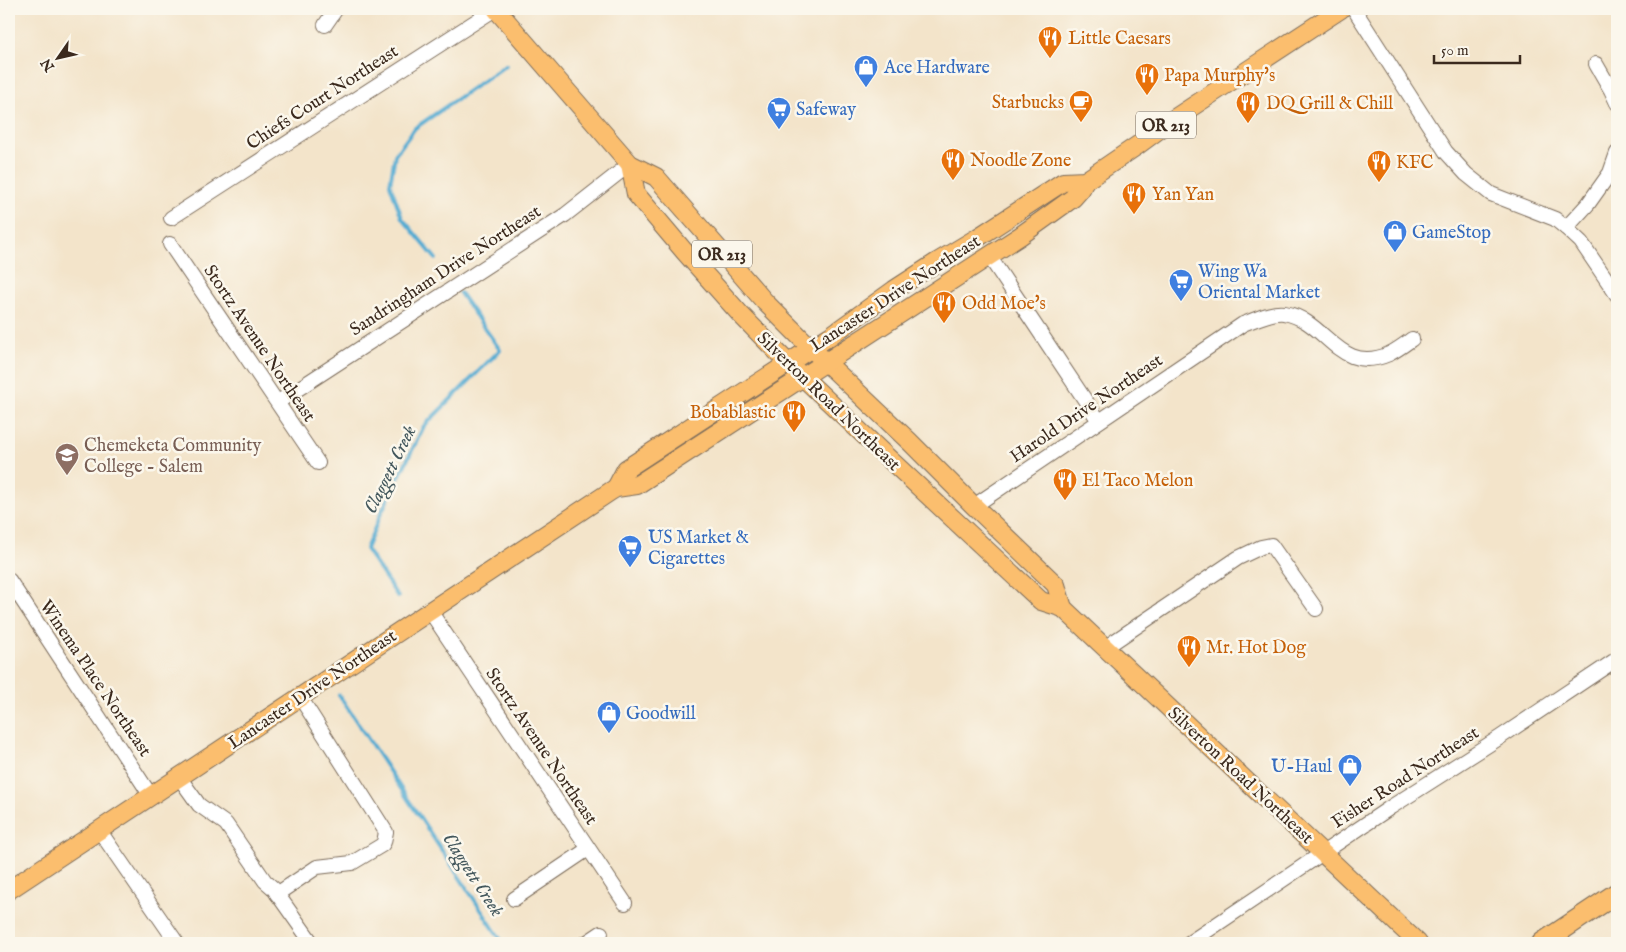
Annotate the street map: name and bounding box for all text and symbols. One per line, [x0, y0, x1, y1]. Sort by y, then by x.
restaurant icon: Little Caesars [1037, 25, 1063, 59]
place label: Little Caesars [1068, 28, 1171, 51]
north arrow [32, 32, 82, 82]
scale bar [1434, 32, 1520, 64]
street label: Chiefs Court Northeast [243, 41, 403, 156]
text: 50 m [1441, 41, 1469, 60]
shop icon: Ace Hardware [853, 54, 879, 88]
text: N [37, 55, 59, 76]
place label: Ace Hardware [883, 57, 990, 80]
restaurant icon: Papa Murphy's [1134, 62, 1160, 96]
place label: Papa Murphy's [1164, 65, 1275, 88]
cafe icon: Starbucks [1068, 89, 1094, 123]
restaurant icon: DQ Grill & Chill [1235, 90, 1261, 124]
place label: Starbucks [992, 92, 1064, 115]
place label: DQ Grill & Chill [1266, 93, 1393, 116]
supermarket icon: Safeway [766, 96, 792, 130]
place label: Safeway [796, 99, 856, 122]
road number: OR 213 [1136, 112, 1196, 138]
restaurant icon: Noodle Zone [940, 147, 966, 181]
restaurant icon: KFC [1366, 149, 1392, 183]
place label: Noodle Zone [970, 150, 1071, 173]
place label: KFC [1396, 152, 1433, 175]
restaurant icon: Yan Yan [1121, 181, 1147, 215]
place label: Yan Yan [1152, 184, 1215, 207]
street label: Sandringham Drive Northeast [346, 201, 546, 342]
shop icon: GameStop [1382, 219, 1408, 253]
place label: GameStop [1412, 222, 1491, 245]
street label: Lancaster Drive Northeast [806, 231, 985, 358]
road number: OR 213 [692, 240, 752, 268]
street label: Stortz Avenue Northeast [198, 261, 320, 427]
place label: Wing Wa Oriental Market [1198, 261, 1320, 305]
supermarket icon: Wing Wa Oriental Market [1168, 268, 1194, 302]
restaurant icon: Odd Moe's [931, 290, 957, 324]
place label: Odd Moe's [962, 293, 1046, 316]
street label: Silverton Road Northeast [751, 327, 905, 477]
street label: Harold Drive Northeast [1006, 350, 1168, 469]
restaurant icon: Bobablastic [781, 399, 807, 433]
place label: Bobablastic [690, 402, 776, 425]
water label: Claggett Creek [359, 422, 423, 518]
place label: Chemeketa Community College - Salem [84, 435, 262, 479]
school or university icon: Chemeketa Community College - Salem [54, 442, 80, 476]
restaurant icon: El Taco Melon [1052, 467, 1078, 501]
place label: El Taco Melon [1082, 470, 1194, 493]
place label: US Market & Cigarettes [648, 527, 749, 571]
supermarket icon: US Market & Cigarettes [617, 534, 643, 568]
street label: Winema Place Northeast [34, 596, 156, 762]
street label: Lancaster Drive Northeast [224, 625, 402, 755]
restaurant icon: Mr. Hot Dog [1176, 634, 1202, 668]
place label: Mr. Hot Dog [1206, 637, 1306, 660]
street label: Stortz Avenue Northeast [480, 664, 602, 830]
shop icon: Goodwill [596, 700, 622, 734]
place label: Goodwill [626, 703, 696, 726]
street label: Silverton Road Northeast [1162, 703, 1318, 850]
street label: Fisher Road Northeast [1328, 722, 1484, 834]
shop icon: U-Haul [1337, 753, 1363, 787]
place label: U-Haul [1271, 756, 1332, 779]
water label: Claggett Creek [436, 829, 509, 922]

